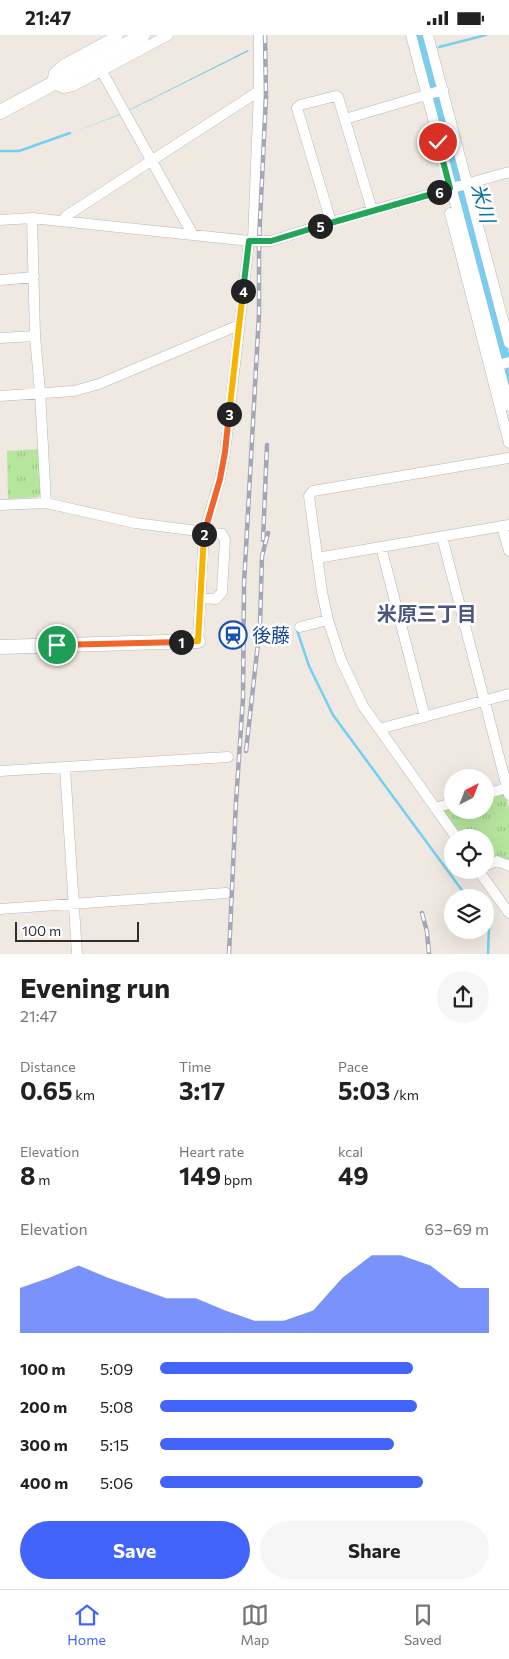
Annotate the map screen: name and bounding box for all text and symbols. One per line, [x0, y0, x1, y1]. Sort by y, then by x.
text: 21:47 [25, 6, 71, 29]
pin [417, 121, 459, 163]
icon: check [424, 128, 452, 156]
pin: 6 [426, 179, 452, 205]
water label: 米川 [467, 180, 501, 227]
text: 6 [435, 184, 444, 201]
pin: 5 [308, 213, 332, 239]
text: 5 [316, 218, 325, 235]
pin: 4 [230, 279, 256, 303]
text: 4 [239, 283, 248, 300]
pin: 3 [216, 401, 242, 427]
text: 3 [225, 406, 234, 423]
pin: 2 [192, 521, 216, 547]
text: 2 [201, 526, 208, 543]
district label: 米原三丁目 [377, 601, 477, 625]
station icon: 後藤 [218, 620, 248, 650]
place label: 後藤 [252, 623, 290, 646]
pin [36, 624, 78, 666]
pin: 1 [168, 629, 194, 655]
icon: arrive [43, 631, 71, 659]
text: 1 [178, 634, 185, 651]
north arrow [444, 769, 494, 819]
map controls [444, 769, 494, 939]
button: locate [444, 829, 494, 879]
button: layers [444, 889, 494, 939]
scale bar [15, 919, 139, 942]
text: 100 m [22, 922, 61, 939]
text: Evening run [20, 970, 170, 1004]
button: share [437, 971, 489, 1023]
text: 21:47 [20, 1006, 57, 1025]
text: Distance [20, 1058, 76, 1075]
text: Time [179, 1058, 211, 1075]
text: Pace [338, 1058, 368, 1075]
text: 0.65 [20, 1075, 73, 1105]
text: 3:17 [179, 1075, 225, 1105]
text: 5:03 [338, 1075, 390, 1105]
text: km [73, 1086, 95, 1103]
text: /km [390, 1086, 419, 1103]
text: Elevation [20, 1143, 79, 1160]
text: Heart rate [179, 1143, 244, 1160]
text: kcal [338, 1143, 363, 1160]
text: 8 [20, 1160, 35, 1190]
text: 149 [179, 1160, 221, 1190]
text: 49 [338, 1160, 369, 1190]
text: m [35, 1171, 50, 1188]
text: bpm [221, 1171, 253, 1188]
text: Elevation [20, 1219, 88, 1238]
text: 63–69 m [425, 1219, 489, 1238]
text: 100 m [20, 1359, 66, 1378]
text: 5:09 [100, 1359, 133, 1378]
text: 200 m [20, 1397, 67, 1416]
text: 5:08 [100, 1397, 133, 1416]
text: 300 m [20, 1435, 68, 1454]
text: 5:15 [100, 1435, 129, 1454]
text: 400 m [20, 1473, 68, 1492]
text: 5:06 [100, 1473, 133, 1492]
button: Save [20, 1521, 250, 1579]
button: Share [260, 1521, 489, 1579]
tab: Home [67, 1601, 106, 1648]
tab: Map [240, 1601, 269, 1648]
tab: Saved [404, 1601, 442, 1648]

